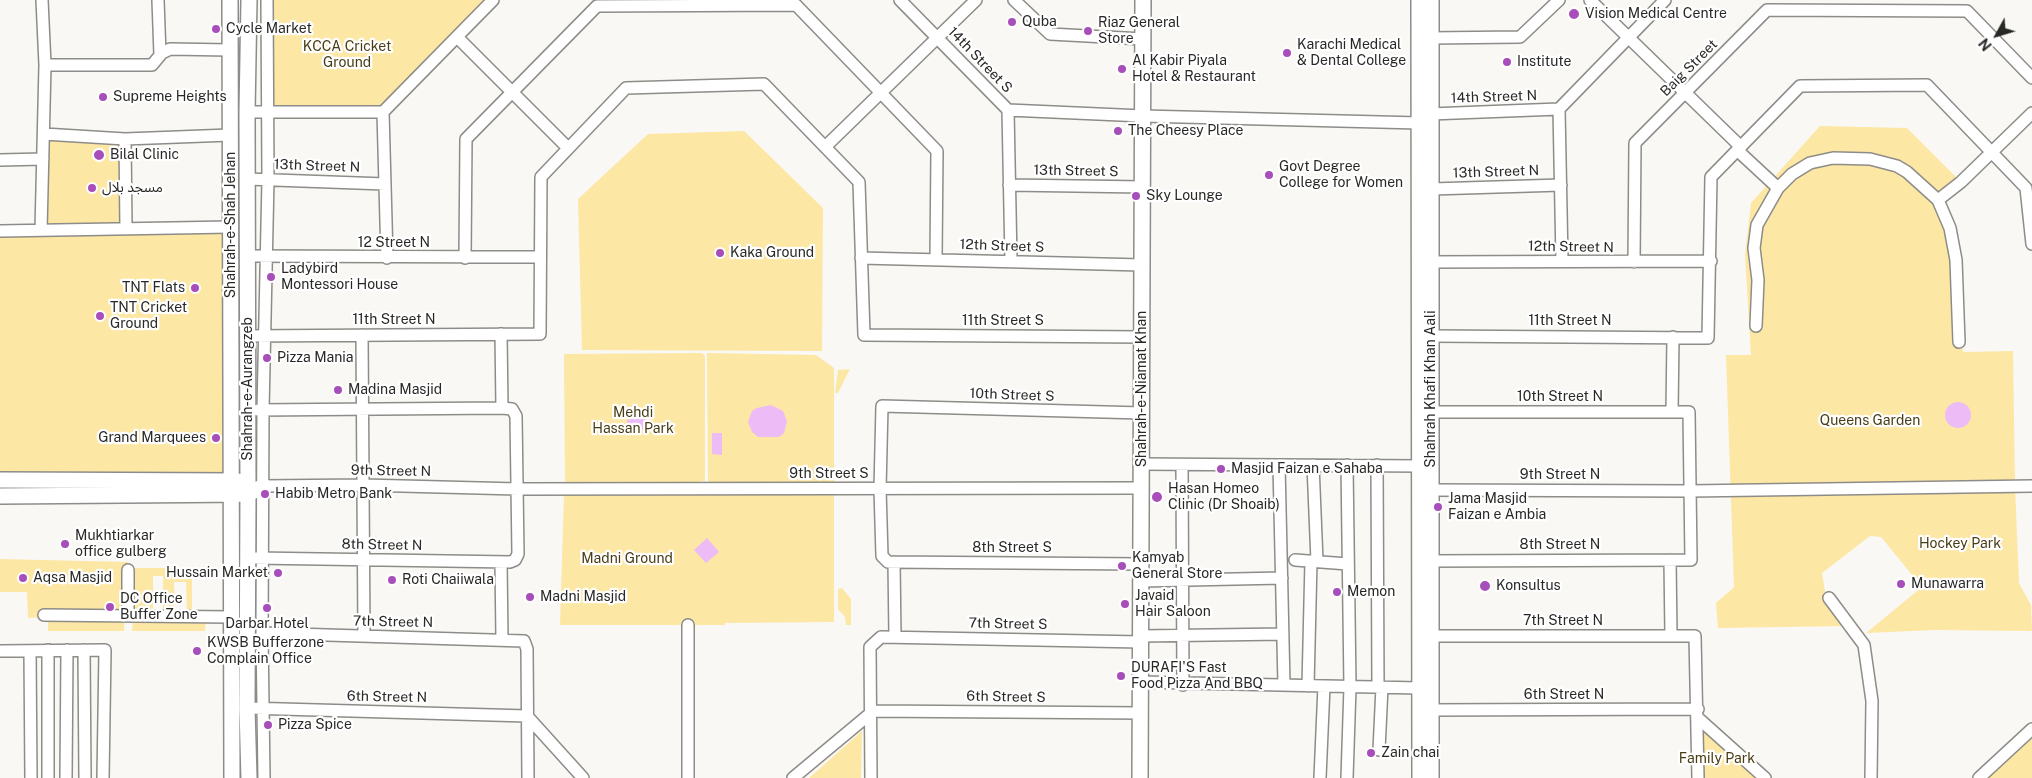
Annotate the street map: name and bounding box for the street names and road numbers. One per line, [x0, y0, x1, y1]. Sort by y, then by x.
street label: 14th Street S [944, 24, 1016, 96]
street label: Baig Street [1657, 36, 1721, 100]
street label: 14th Street N [1451, 87, 1537, 107]
street label: Shahrah-e-Shah Jehan [223, 152, 239, 298]
street label: 13th Street N [274, 156, 360, 176]
street label: 13th Street S [1033, 162, 1119, 180]
street label: 13th Street N [1453, 162, 1539, 182]
street label: 12 Street N [358, 235, 430, 251]
street label: 12th Street S [959, 236, 1045, 256]
street label: 12th Street N [1528, 238, 1614, 256]
street label: Shahrah Khafi Khan Aali [1423, 310, 1439, 468]
street label: Shahrah-e-Niamat Khan [1134, 311, 1150, 467]
street label: 11th Street N [352, 312, 436, 328]
street label: 11th Street S [962, 313, 1044, 329]
street label: 11th Street N [1528, 313, 1612, 329]
street label: Shahrah-e-Aurangzeb [240, 317, 256, 461]
street label: 10th Street S [969, 385, 1055, 405]
street label: 10th Street N [1517, 389, 1603, 405]
street label: 9th Street N [351, 462, 431, 480]
street label: 9th Street S [789, 466, 869, 482]
street label: 9th Street N [1520, 467, 1600, 483]
street label: 8th Street N [341, 536, 423, 554]
street label: 8th Street N [1520, 537, 1600, 553]
street label: 8th Street S [972, 540, 1052, 556]
street label: 7th Street N [353, 613, 433, 631]
street label: 7th Street N [1523, 613, 1603, 629]
street label: 7th Street S [968, 615, 1048, 633]
street label: 6th Street N [1524, 687, 1604, 703]
street label: 6th Street N [347, 688, 427, 706]
street label: 6th Street S [966, 688, 1046, 706]

